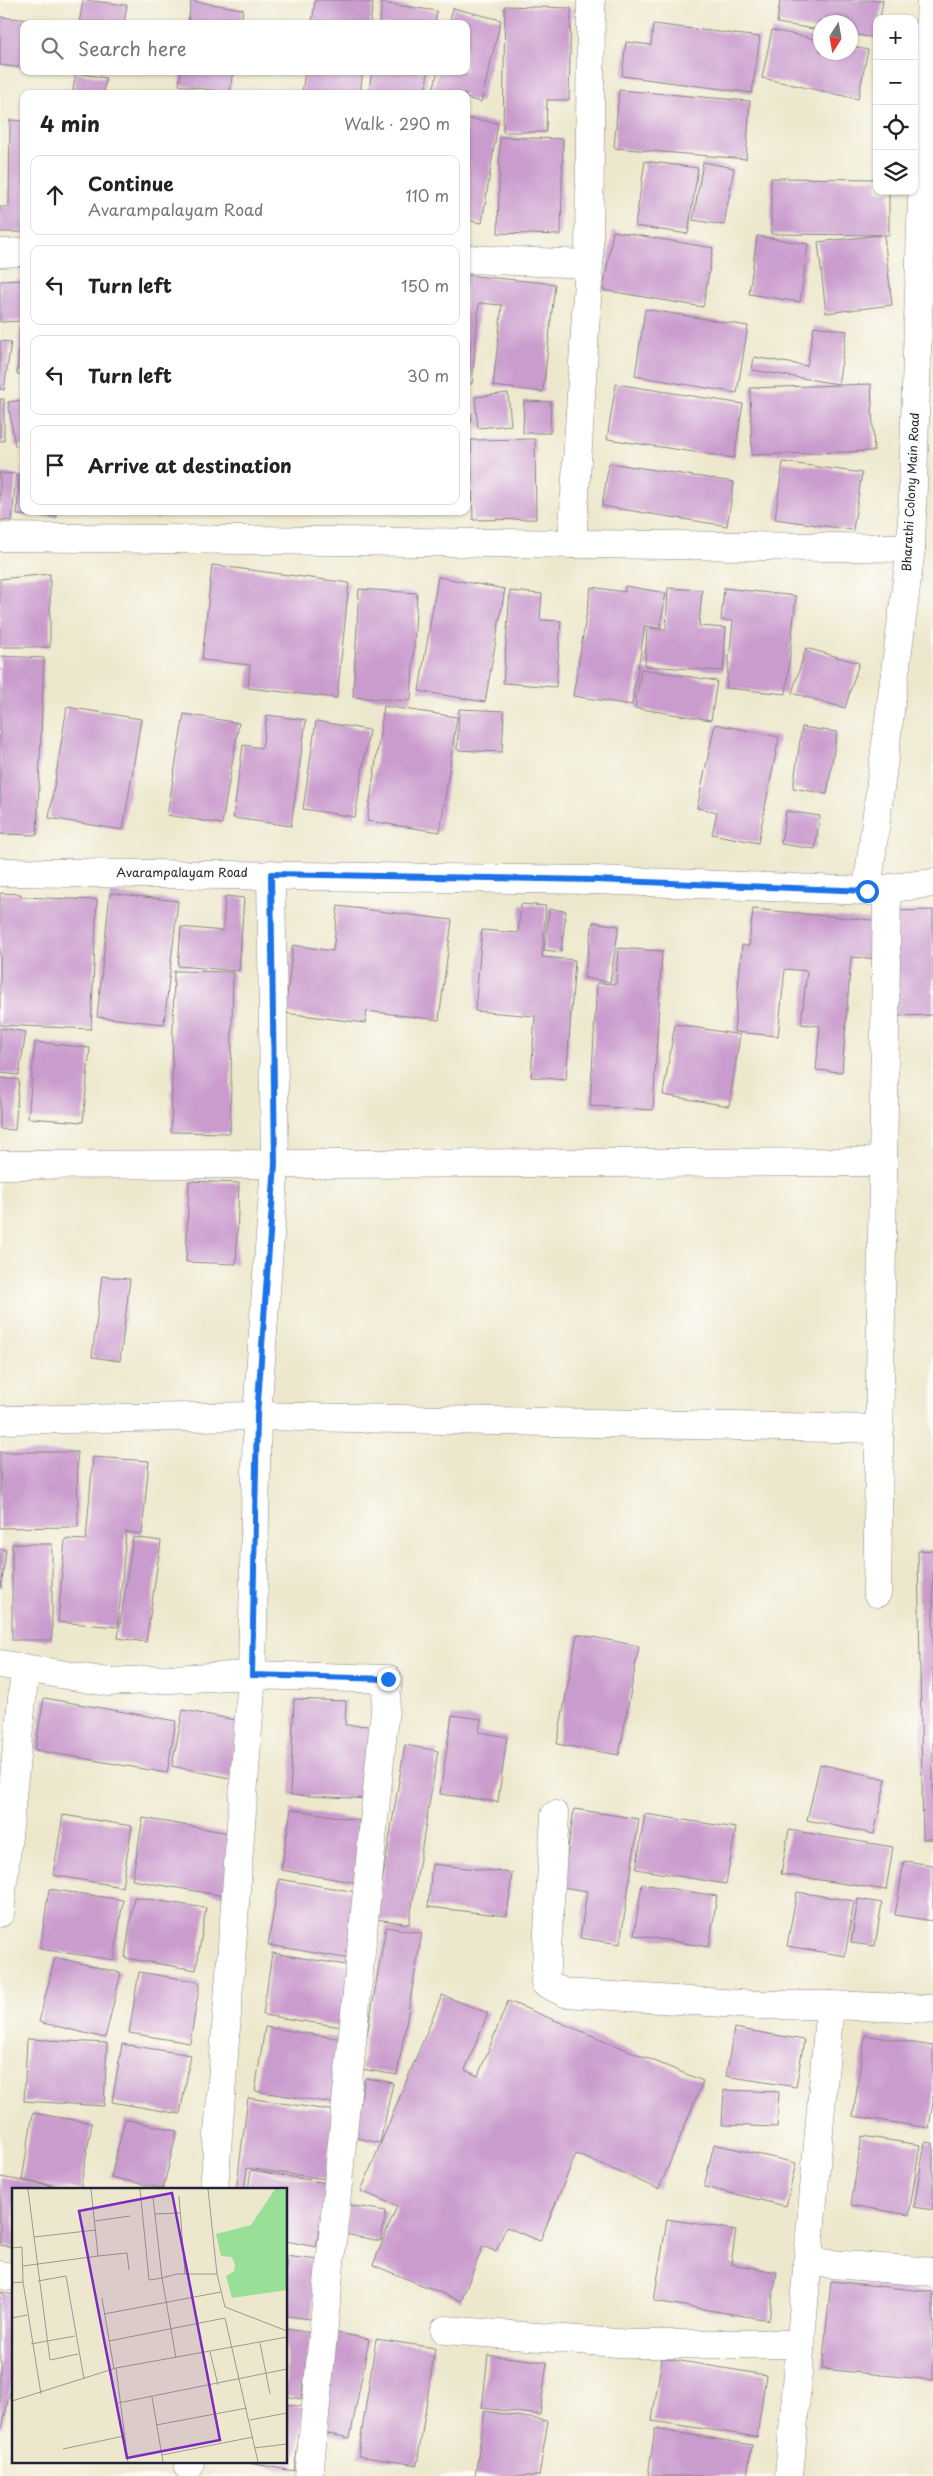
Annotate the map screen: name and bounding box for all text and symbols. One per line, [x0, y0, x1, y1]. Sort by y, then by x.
north arrow [813, 15, 858, 60]
map controls [873, 15, 918, 195]
button: + [873, 15, 918, 60]
search box [20, 20, 470, 75]
icon: search [38, 34, 66, 62]
text: Search here [78, 34, 187, 62]
button: − [873, 60, 918, 105]
button: locate [873, 105, 918, 150]
text: 4 min [40, 107, 100, 139]
text: Walk · 290 m [344, 111, 450, 135]
button: layers [873, 150, 918, 195]
text: Continue [88, 169, 174, 197]
icon: ahead [41, 181, 69, 209]
text: 110 m [406, 183, 449, 207]
text: Avarampalayam Road [88, 197, 263, 221]
icon: left [41, 271, 69, 299]
text: Turn left [88, 271, 172, 299]
text: 150 m [401, 273, 449, 297]
icon: left [41, 361, 69, 389]
text: Turn left [88, 361, 172, 389]
text: 30 m [407, 363, 449, 387]
street label: Bharathi Colony Main Road [897, 412, 923, 572]
icon: arrive [41, 451, 69, 479]
text: Arrive at destination [88, 451, 292, 479]
street label: Avarampalayam Road [116, 863, 248, 881]
route start [856, 880, 879, 903]
route end [377, 1668, 400, 1691]
inset map [12, 2188, 288, 2464]

